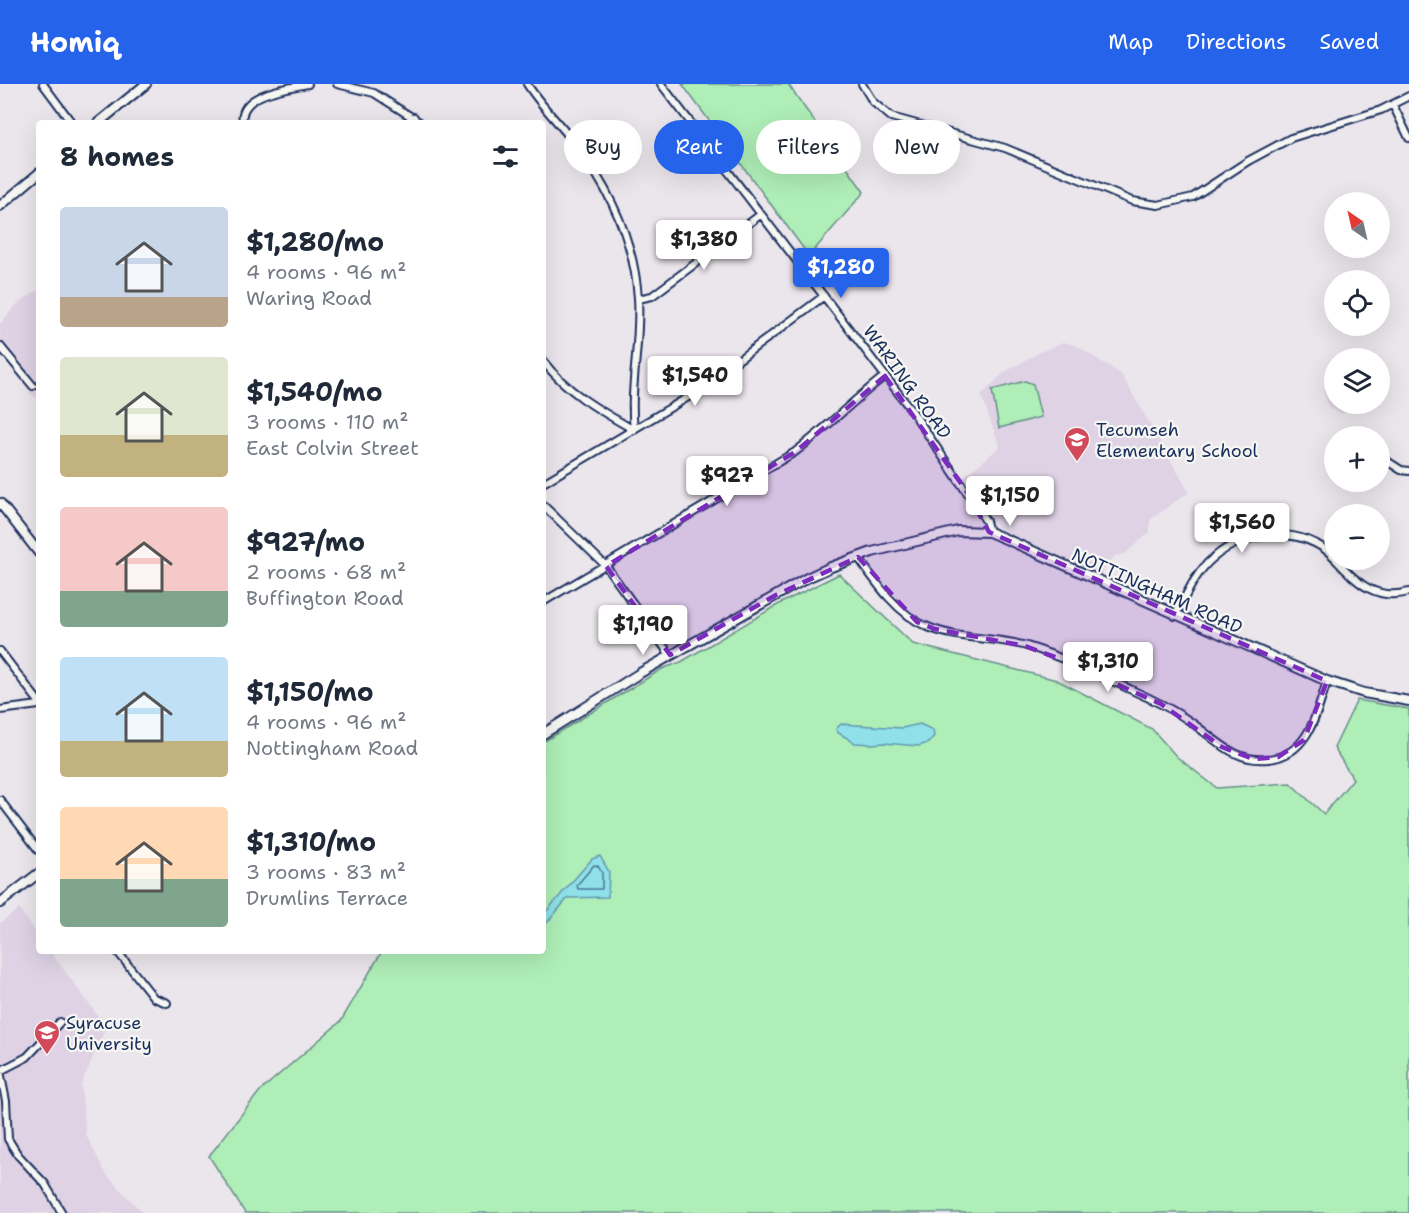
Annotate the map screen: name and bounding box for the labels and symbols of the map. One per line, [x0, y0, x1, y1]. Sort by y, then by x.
north arrow [1324, 192, 1390, 258]
pin: $1,380 [655, 220, 753, 271]
pin: $1,280 [792, 248, 890, 299]
street label: WARING ROAD [857, 320, 957, 444]
pin: $1,540 [646, 356, 744, 407]
place label: Tecumseh Elementary School [1096, 418, 1259, 463]
school or university icon: Tecumseh Elementary School [1062, 425, 1092, 463]
pin: $927 [691, 456, 763, 507]
pin: $1,150 [961, 476, 1059, 527]
pin: $1,560 [1193, 503, 1291, 554]
street label: NOTTINGHAM ROAD [1068, 543, 1246, 639]
pin: $1,190 [594, 605, 692, 656]
pin: $1,310 [1059, 642, 1157, 693]
place label: Syracuse University [66, 1011, 152, 1056]
school or university icon: Syracuse University [32, 1018, 62, 1056]

